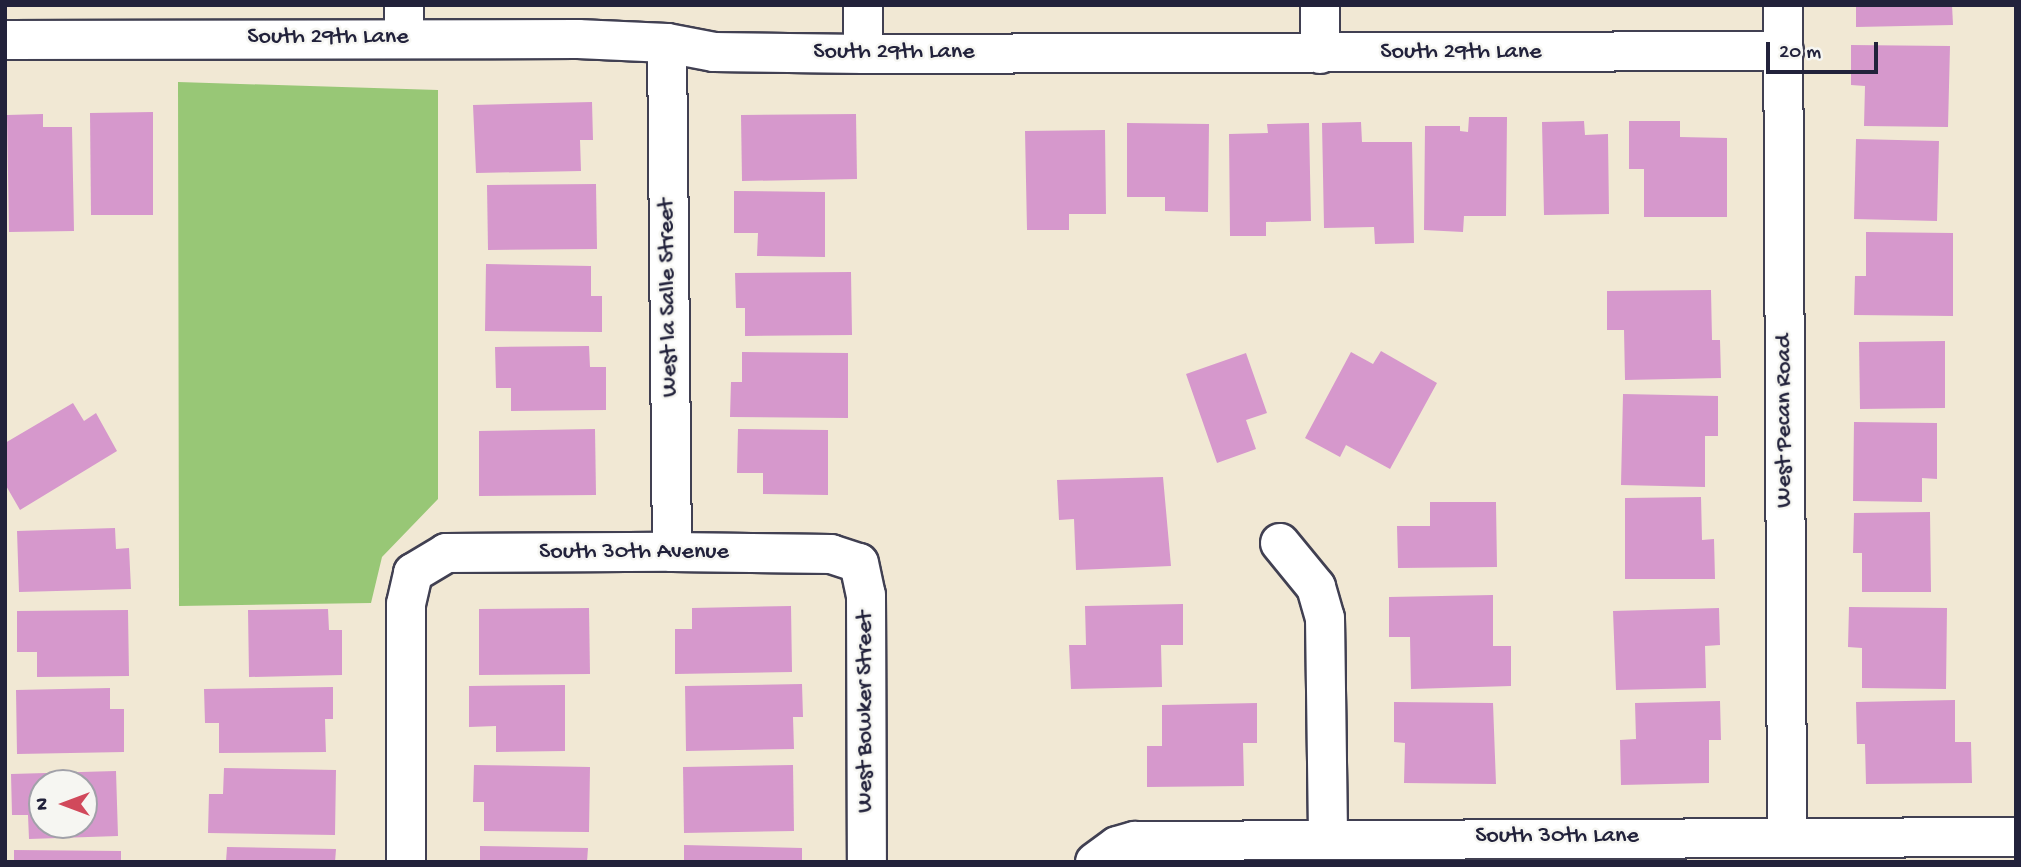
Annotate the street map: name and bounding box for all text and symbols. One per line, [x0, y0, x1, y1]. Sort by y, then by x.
street label: South 29th Lane [247, 24, 409, 52]
scale bar [1769, 28, 1881, 72]
street label: South 29th Lane [813, 39, 975, 67]
street label: South 29th Lane [1380, 39, 1542, 67]
text: 20 m [1779, 41, 1821, 66]
street label: West la Salle Street [653, 199, 685, 397]
street label: West Pecan Road [1771, 334, 1799, 508]
street label: South 30th Avenue [539, 539, 729, 567]
street label: West Bowker Street [852, 611, 880, 813]
north arrow [28, 769, 98, 839]
text: N [32, 798, 55, 810]
street label: South 30th Lane [1475, 823, 1639, 851]

